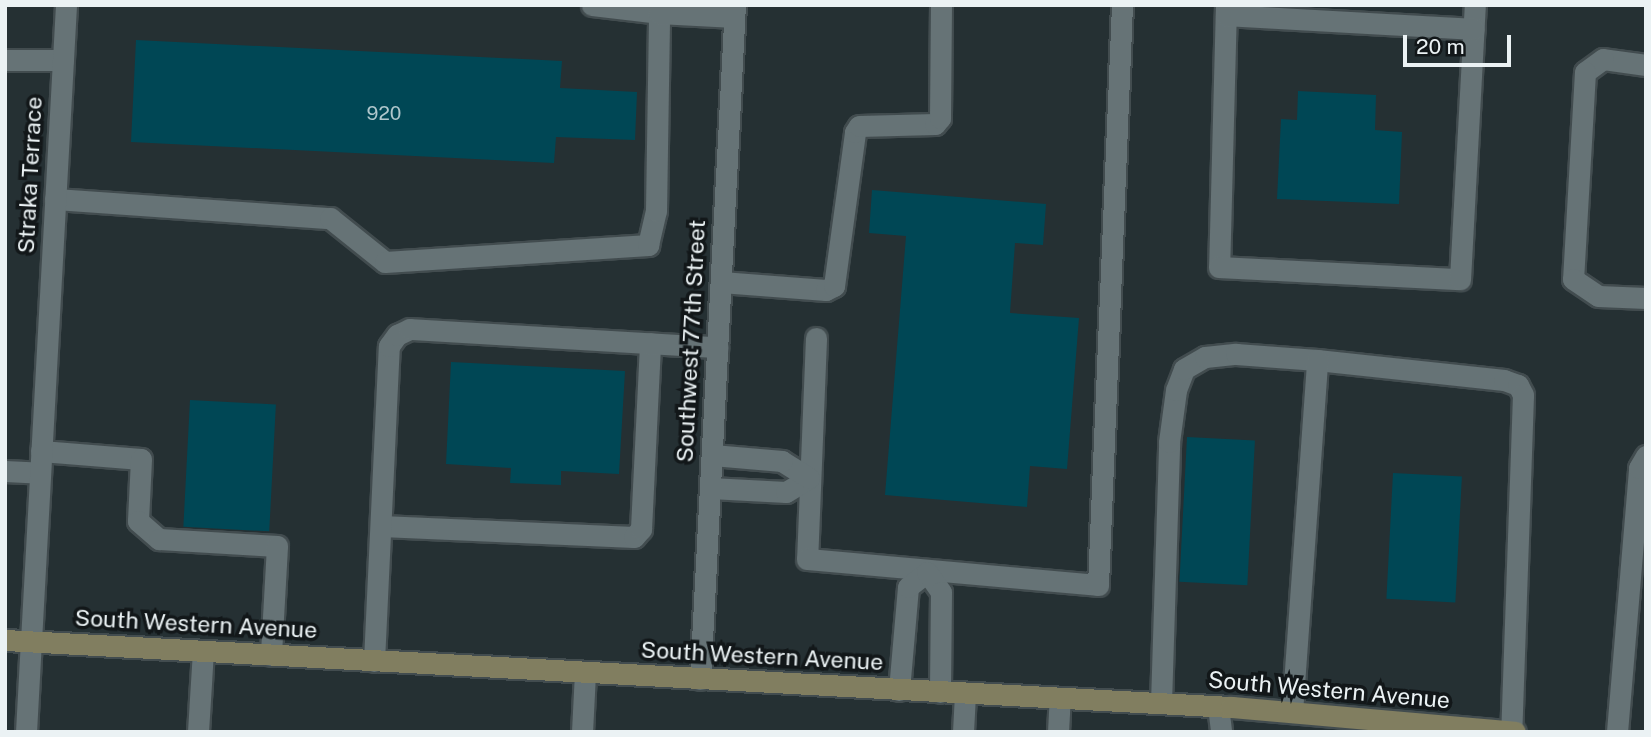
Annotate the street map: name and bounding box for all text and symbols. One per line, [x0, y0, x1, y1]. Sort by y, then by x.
scale bar [1406, 21, 1514, 65]
text: 20 m [1416, 34, 1465, 59]
street label: Straka Terrace [12, 96, 48, 254]
house number: 920 [367, 103, 401, 125]
street label: Southwest 77th Street [671, 219, 711, 463]
street label: South Western Avenue [74, 604, 318, 644]
street label: South Western Avenue [640, 636, 884, 676]
street label: South Western Avenue [1207, 666, 1451, 714]

